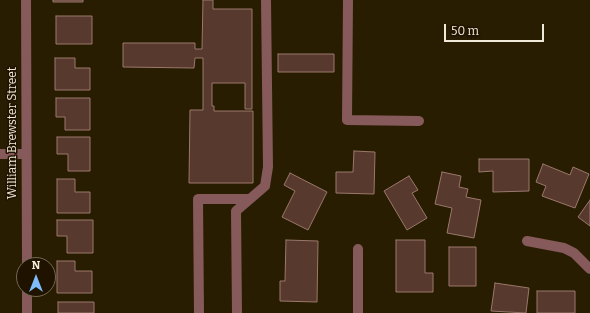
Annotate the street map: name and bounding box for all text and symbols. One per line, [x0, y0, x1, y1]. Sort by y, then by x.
scale bar [446, 16, 546, 42]
text: 50 m [451, 24, 479, 38]
street label: William Brewster Street [6, 67, 20, 199]
north arrow [16, 257, 56, 297]
text: N [32, 259, 40, 272]

